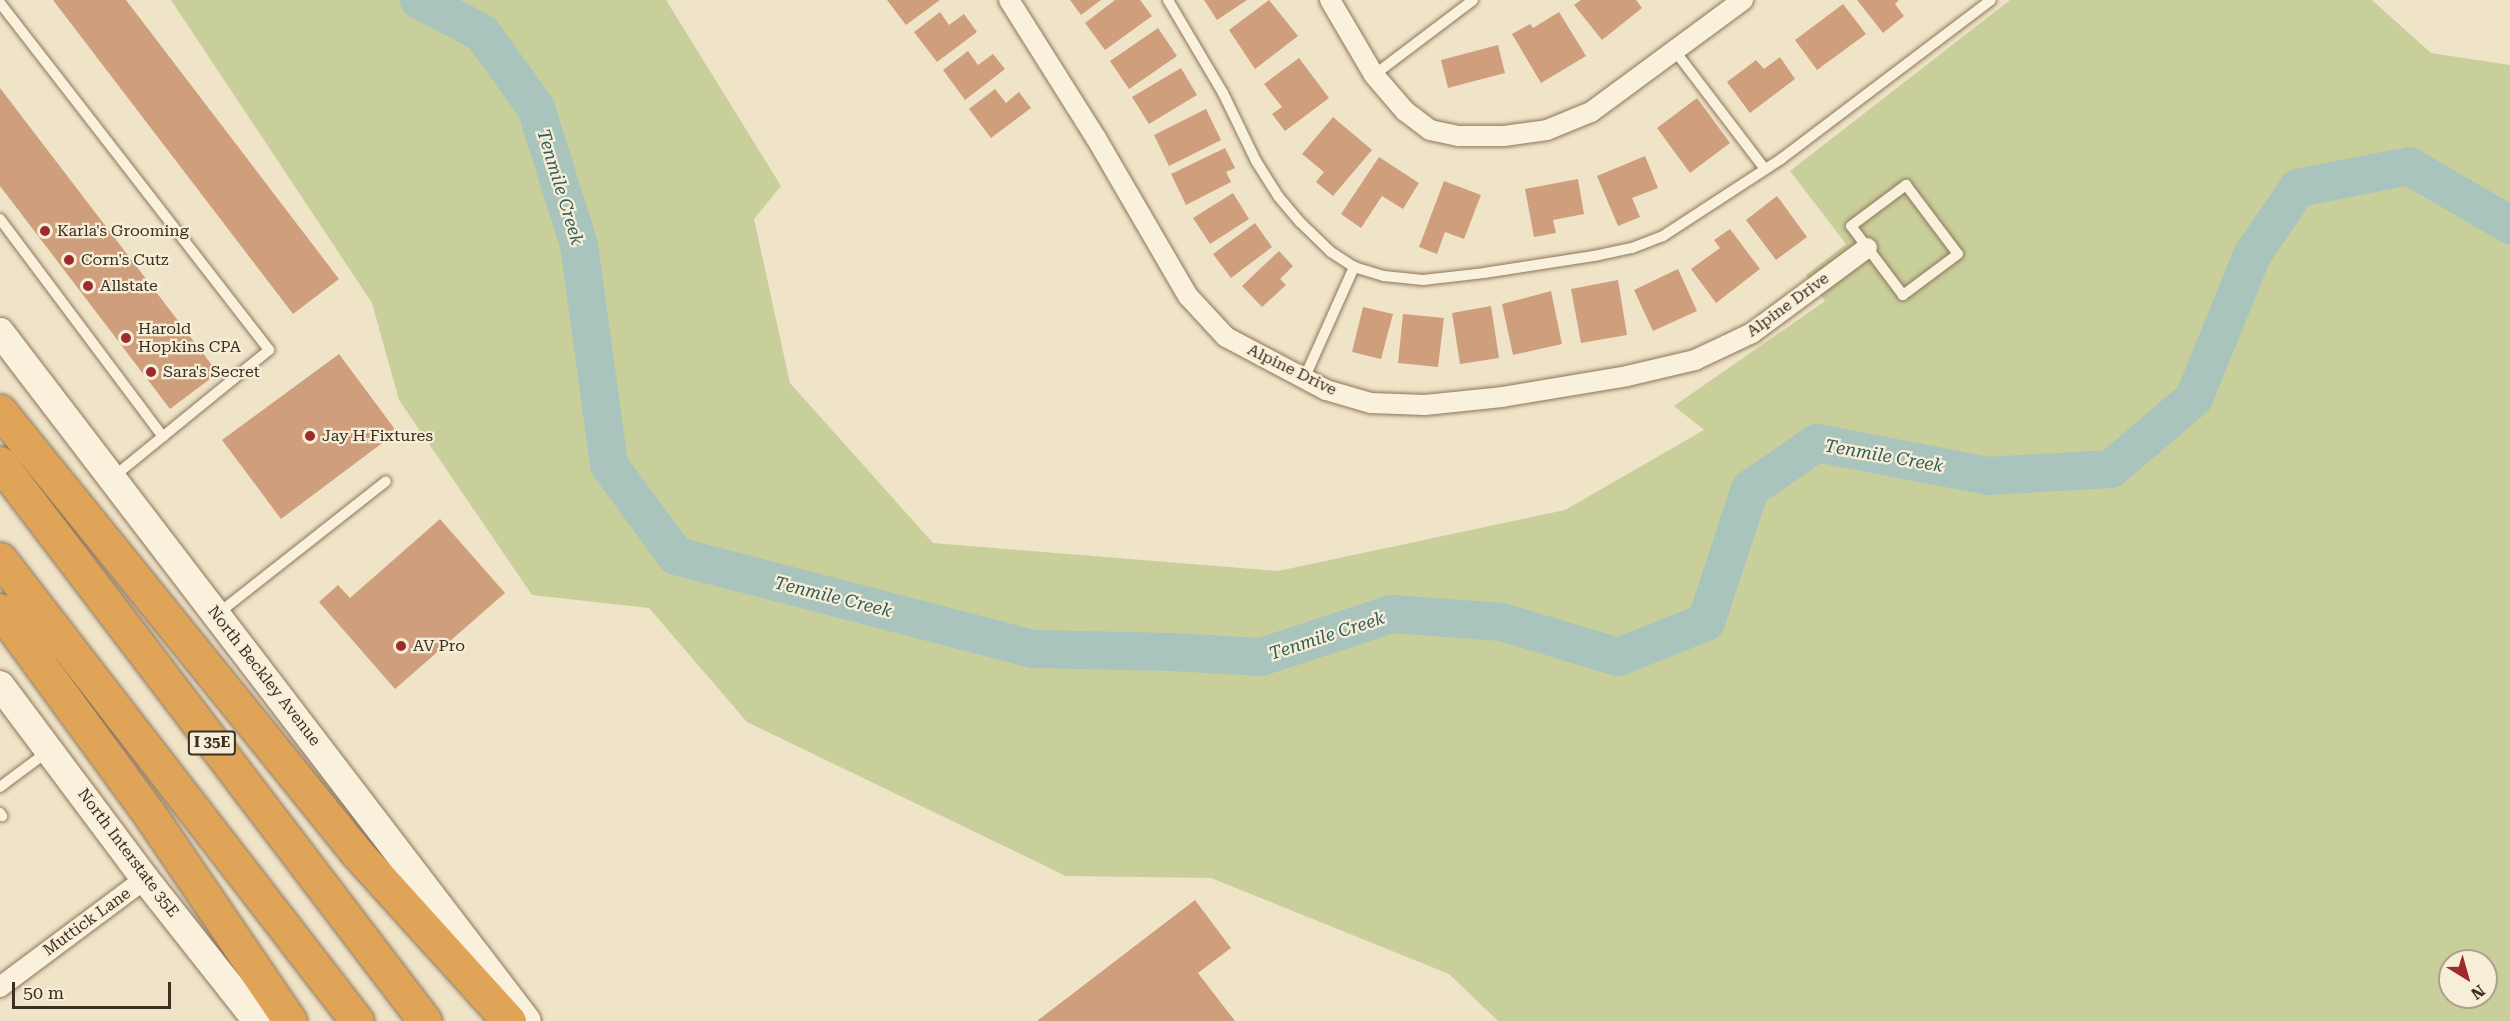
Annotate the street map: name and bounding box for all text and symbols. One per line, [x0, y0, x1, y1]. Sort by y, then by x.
water label: Tenmile Creek [532, 126, 588, 248]
place label: Karla's Grooming [57, 221, 189, 241]
marker: Karla's Grooming [38, 224, 52, 238]
place label: Corn's Cutz [81, 250, 169, 270]
marker: Corn's Cutz [62, 253, 76, 267]
street label: Alpine Drive [1743, 269, 1833, 341]
place label: Allstate [100, 276, 158, 296]
marker: Allstate [81, 279, 95, 293]
place label: Harold Hopkins CPA [138, 319, 241, 357]
marker: Harold Hopkins CPA [119, 331, 133, 345]
street label: Alpine Drive [1244, 340, 1340, 400]
place label: Sara's Secret [163, 362, 260, 382]
marker: Sara's Secret [144, 365, 158, 379]
place label: Jay H Fixtures [322, 426, 433, 446]
marker: Jay H Fixtures [303, 429, 317, 443]
water label: Tenmile Creek [1823, 435, 1945, 477]
water label: Tenmile Creek [772, 572, 894, 622]
street label: North Beckley Avenue [203, 602, 325, 750]
water label: Tenmile Creek [1267, 607, 1387, 665]
place label: AV Pro [413, 636, 465, 656]
marker: AV Pro [394, 639, 408, 653]
road number: I 35E [186, 731, 238, 755]
street label: North Interstate 35E [73, 785, 183, 921]
street label: Muttick Lane [40, 884, 134, 960]
north arrow [2438, 949, 2498, 1009]
scale bar [15, 970, 174, 1008]
text: N [2467, 981, 2489, 1003]
text: 50 m [23, 982, 64, 1003]

